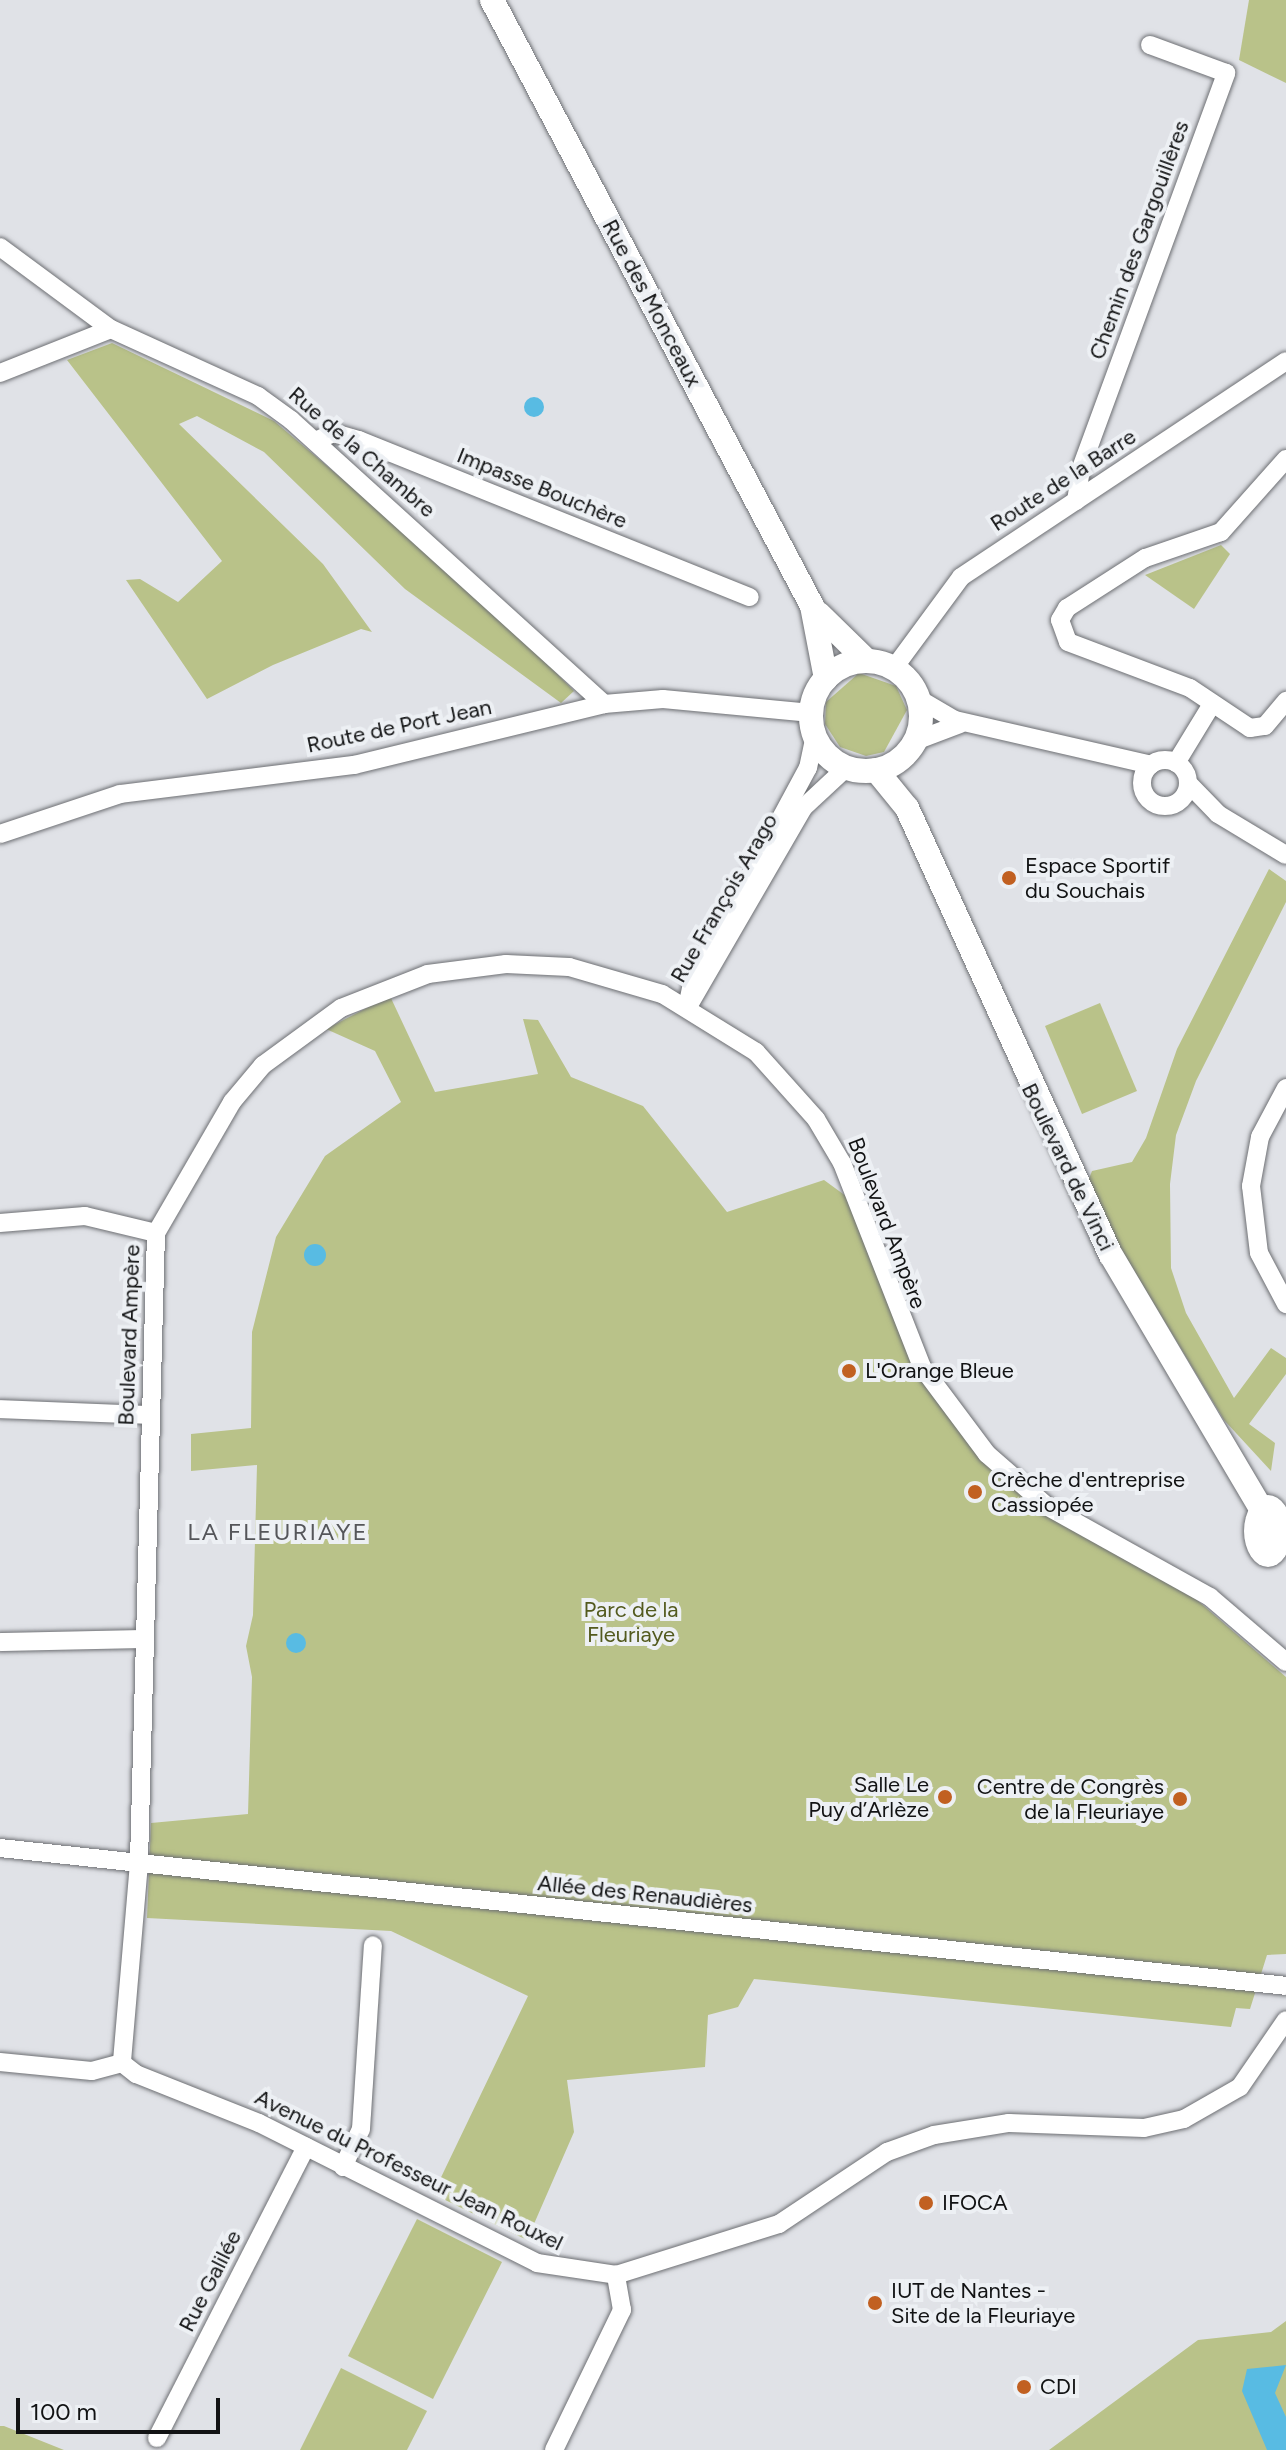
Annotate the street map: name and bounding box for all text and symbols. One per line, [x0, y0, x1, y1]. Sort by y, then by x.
street label: Chemin des Gargouillères [1083, 117, 1195, 363]
street label: Rue des Monceaux [597, 215, 707, 391]
street label: Rue de la Chambre [283, 381, 441, 523]
street label: Route de la Barre [985, 423, 1141, 537]
street label: Impasse Bouchère [453, 442, 631, 534]
street label: Route de Port Jean [304, 694, 494, 758]
street label: Rue François Arago [665, 809, 783, 987]
place label: Espace Sportif du Souchais [1025, 852, 1170, 904]
marker: Espace Sportif du Souchais [1000, 869, 1018, 887]
street label: Boulevard de Vinci [1016, 1079, 1120, 1255]
street label: Boulevard Ampère [842, 1134, 932, 1312]
street label: Boulevard Ampère [113, 1244, 145, 1426]
place label: L'Orange Bleue [865, 1358, 1014, 1384]
marker: L'Orange Bleue [840, 1362, 858, 1380]
place label: Crèche d'entreprise Cassiopée [991, 1466, 1185, 1518]
marker: Crèche d'entreprise Cassiopée [966, 1483, 984, 1501]
district label: LA FLEURIAYE [187, 1518, 369, 1546]
park label: Parc de la Fleuriaye [584, 1596, 678, 1648]
place label: Salle Le Puy d’Arlèze [808, 1771, 929, 1822]
place label: Centre de Congrès de la Fleuriaye [977, 1773, 1164, 1824]
marker: Salle Le Puy d’Arlèze [936, 1788, 954, 1806]
marker: Centre de Congrès de la Fleuriaye [1171, 1790, 1189, 1808]
street label: Allée des Renaudières [536, 1870, 754, 1918]
street label: Avenue du Professeur Jean Rouxel [251, 2084, 567, 2256]
place label: IFOCA [942, 2190, 1008, 2216]
marker: IFOCA [917, 2194, 935, 2212]
street label: Rue Galilée [173, 2226, 247, 2336]
place label: IUT de Nantes - Site de la Fleuriaye [891, 2277, 1075, 2328]
marker: IUT de Nantes - Site de la Fleuriaye [866, 2294, 884, 2312]
place label: CDI [1040, 2374, 1077, 2400]
marker: CDI [1015, 2378, 1033, 2396]
scale bar [20, 2382, 224, 2432]
text: 100 m [30, 2397, 97, 2426]

